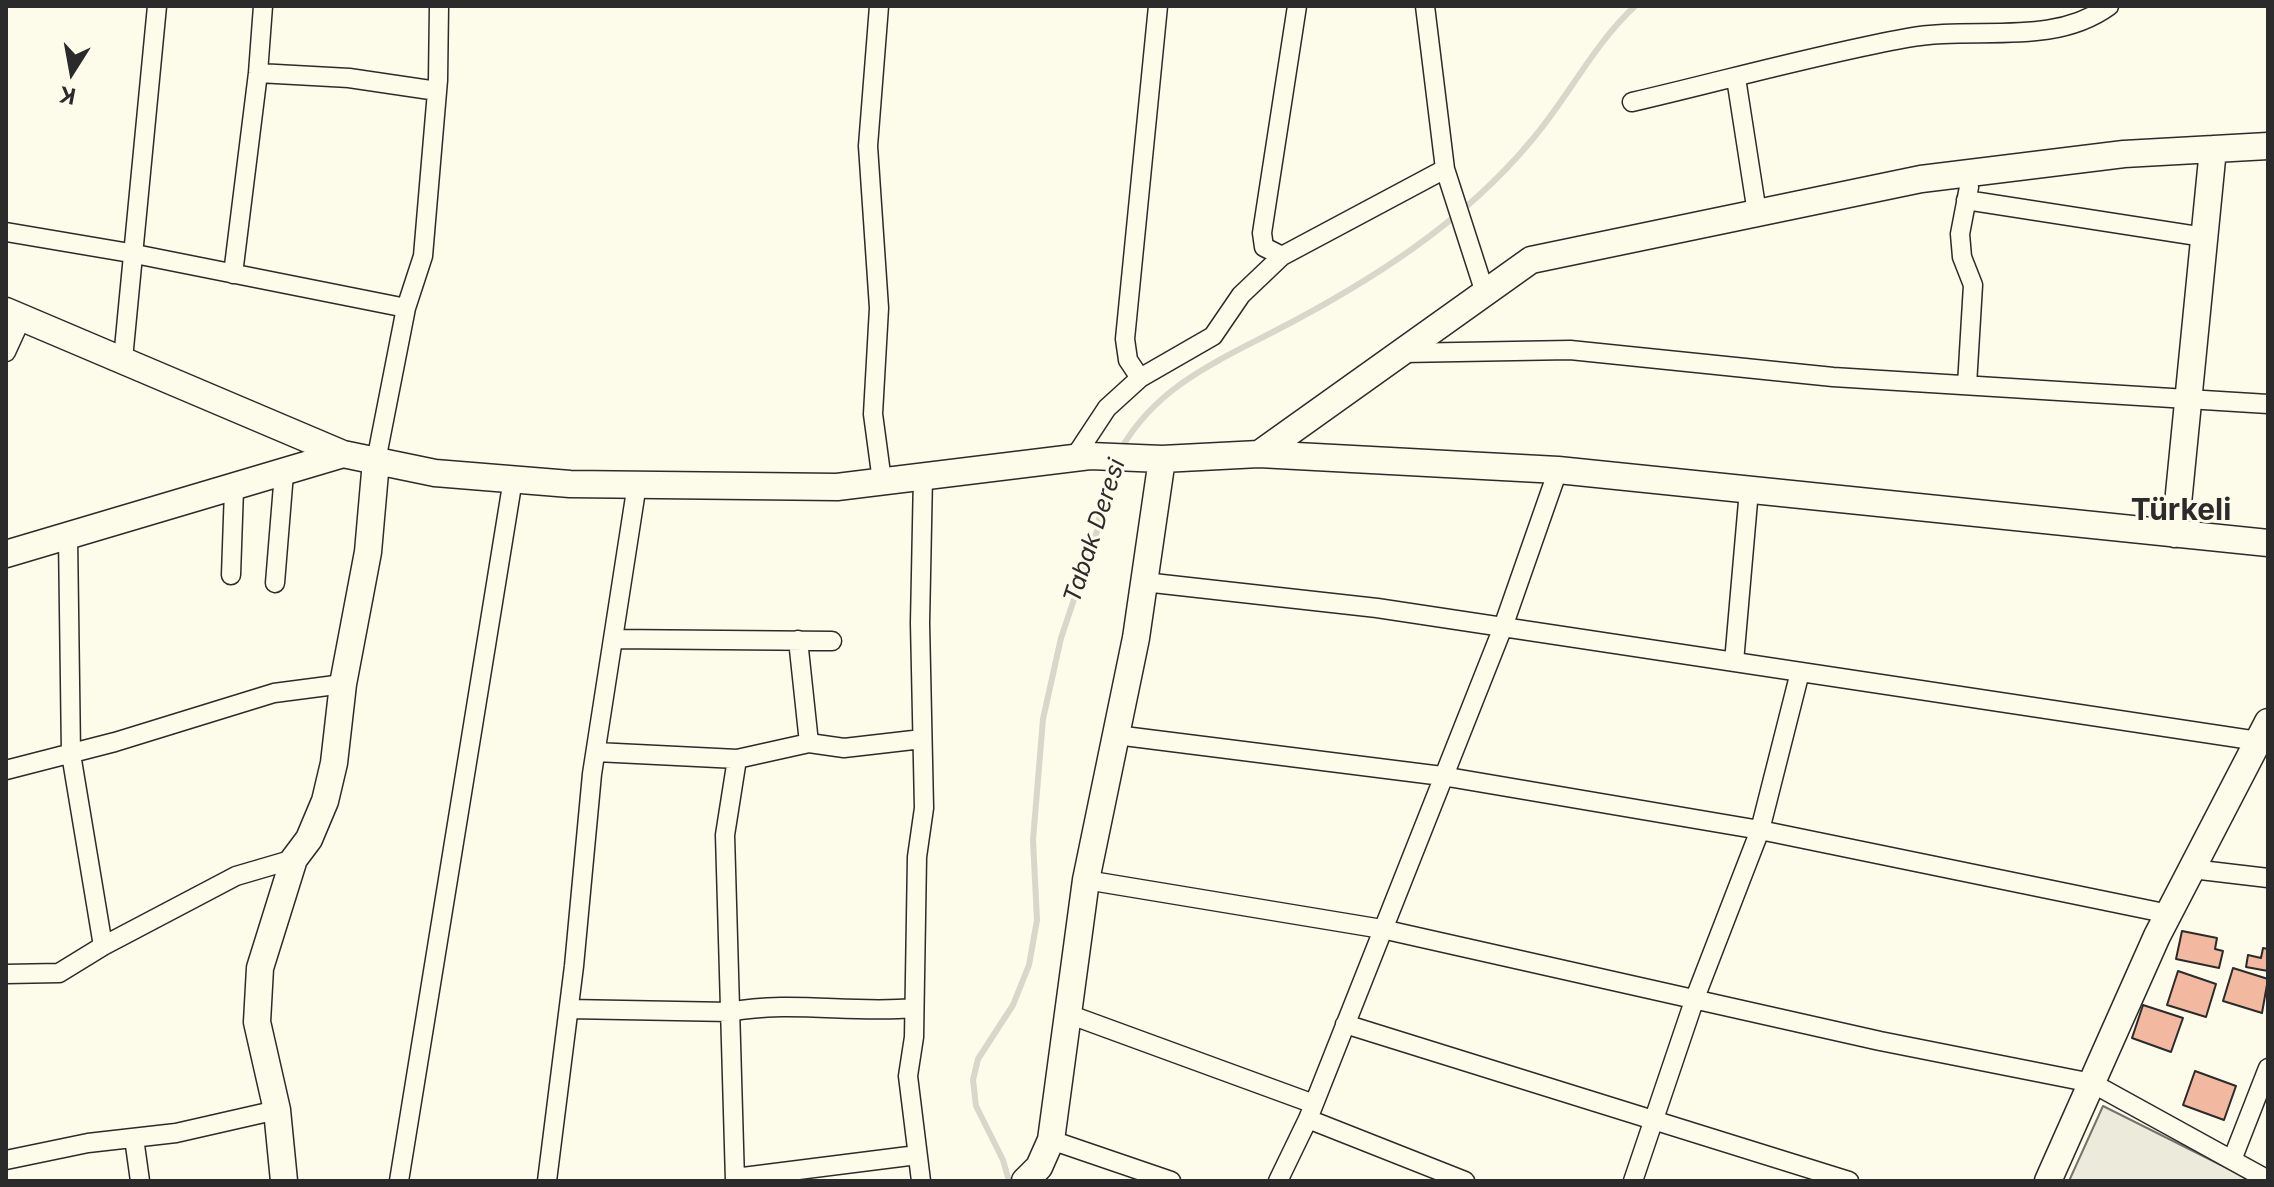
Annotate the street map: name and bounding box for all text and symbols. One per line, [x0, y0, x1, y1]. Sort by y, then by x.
north arrow [32, 32, 112, 112]
text: K [57, 81, 78, 110]
water label: Tabak Deresi [1058, 455, 1132, 607]
district label: Türkeli [2131, 493, 2231, 529]

